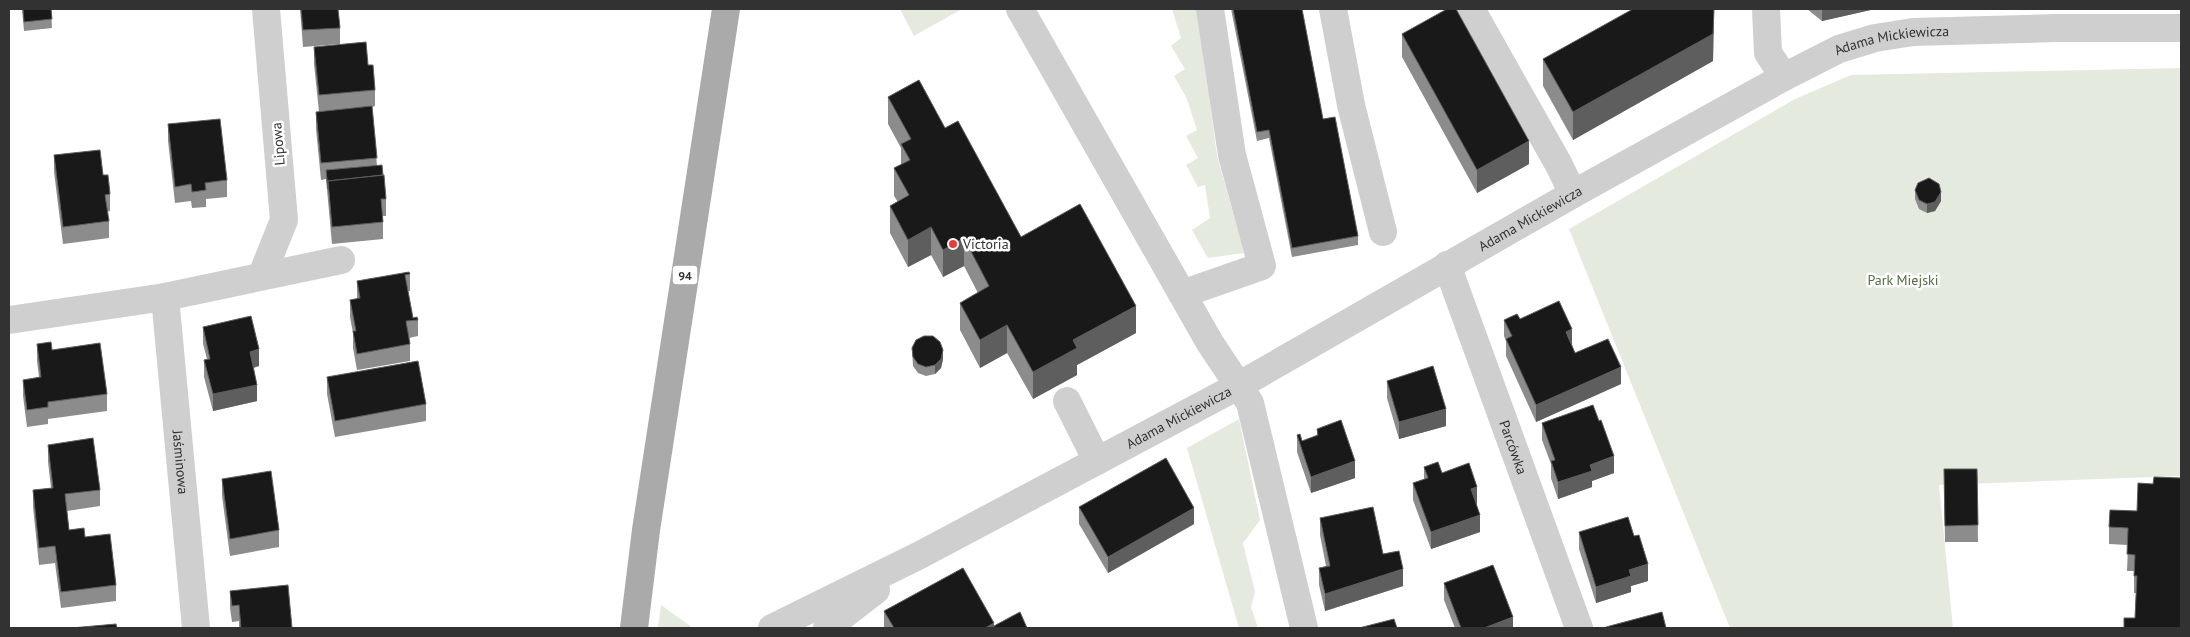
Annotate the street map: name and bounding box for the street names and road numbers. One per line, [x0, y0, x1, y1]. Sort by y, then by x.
street label: Adama Mickiewicza [1831, 22, 1949, 59]
street label: Lipowa [267, 122, 289, 166]
street label: Adama Mickiewicza [1475, 182, 1585, 255]
road number: 94 [672, 266, 698, 284]
street label: Adama Mickiewicza [1123, 382, 1235, 453]
street label: Parcówka [1495, 418, 1531, 477]
street label: Jaśminowa [168, 428, 192, 495]

